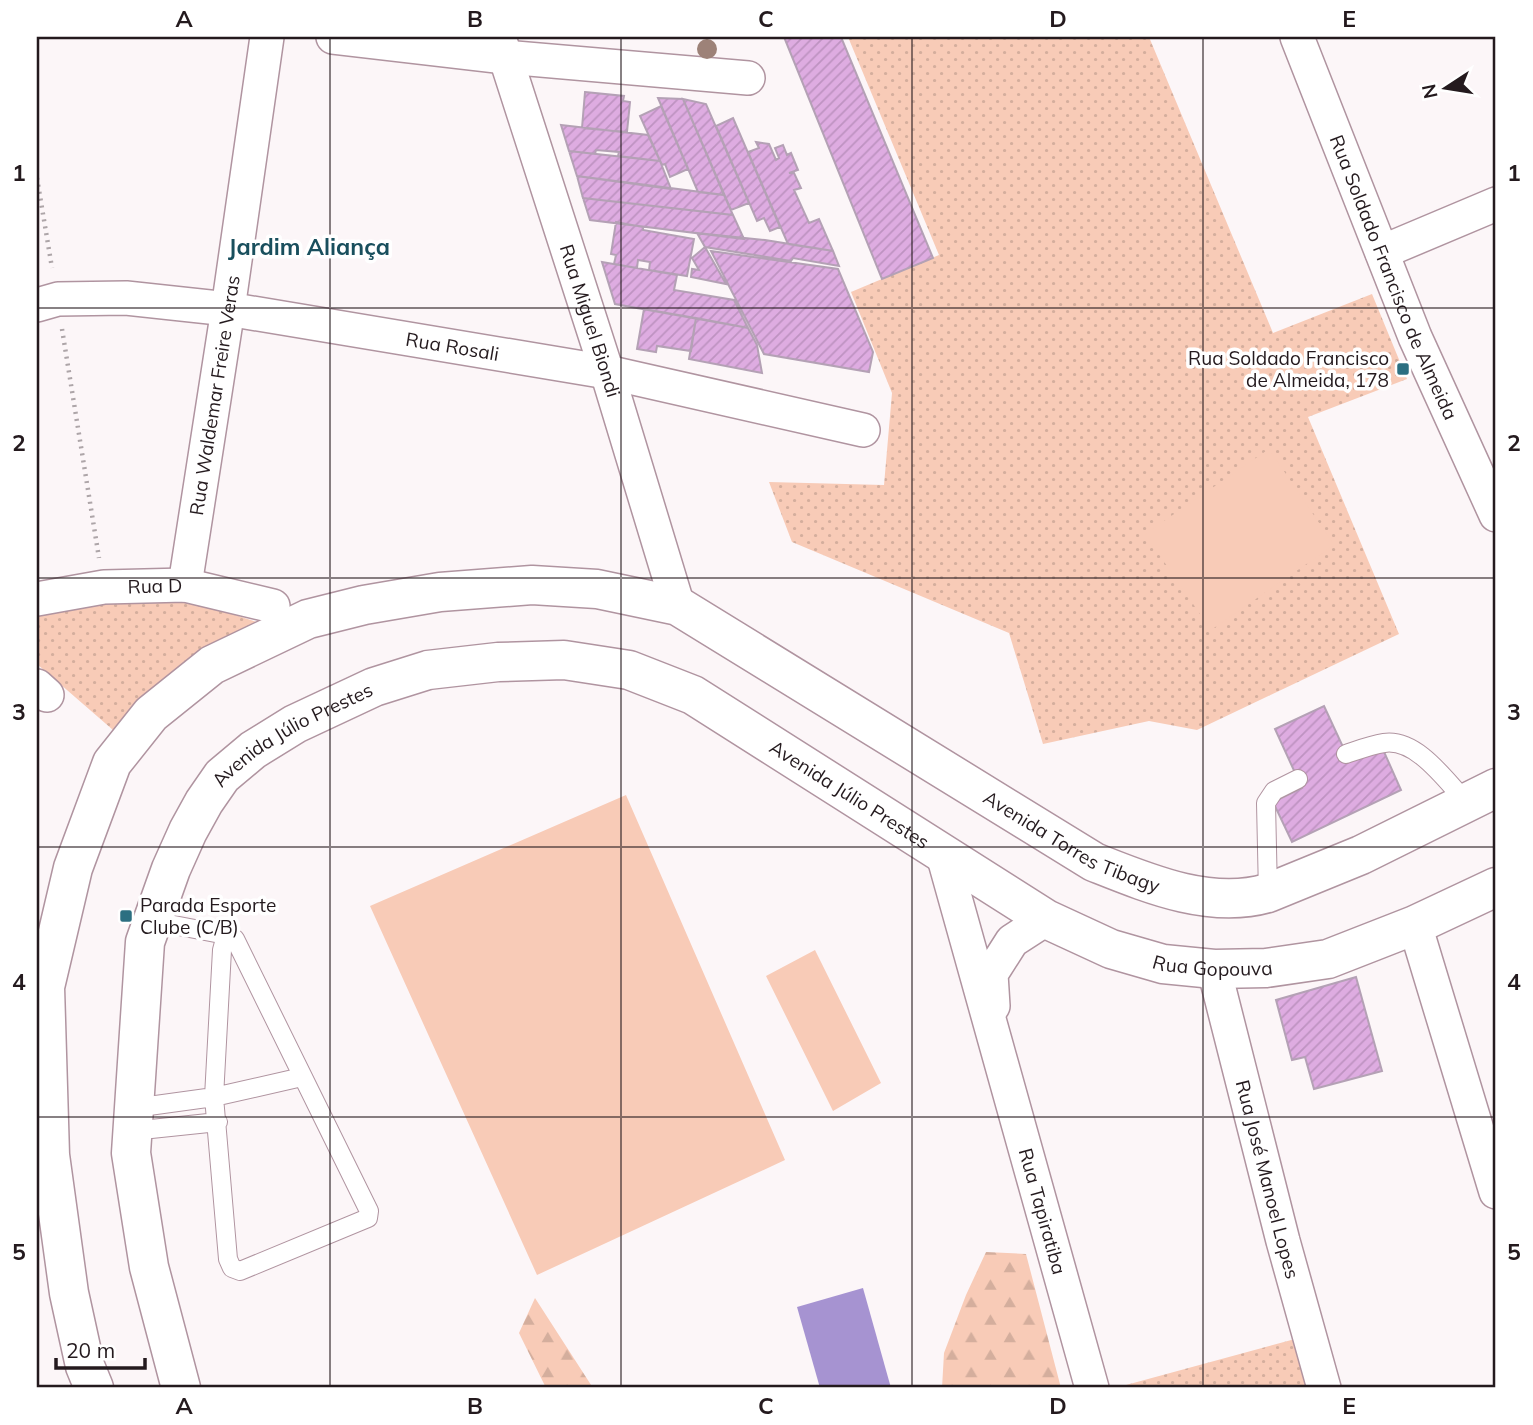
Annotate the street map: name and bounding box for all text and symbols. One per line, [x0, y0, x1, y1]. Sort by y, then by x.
text: A [175, 4, 193, 33]
text: B [467, 4, 483, 33]
text: C [758, 4, 774, 33]
text: D [1049, 4, 1067, 33]
text: E [1342, 4, 1356, 33]
north arrow [1410, 52, 1480, 122]
text: N [1416, 82, 1443, 101]
street label: Rua Soldado Francisco de Almeida [1325, 131, 1463, 423]
text: 1 [12, 158, 26, 187]
text: 1 [1507, 158, 1521, 187]
district label: Jardim Aliança [228, 232, 390, 261]
street label: Rua Miguel Biondi [555, 241, 626, 400]
street label: Rua Waldemar Freire Veras [184, 274, 245, 517]
street label: Rua Rosali [404, 327, 501, 366]
place label: Rua Soldado Francisco de Almeida, 178 [1188, 346, 1389, 392]
marker: Rua Soldado Francisco de Almeida, 178 [1395, 361, 1411, 377]
text: 2 [12, 428, 26, 457]
text: 2 [1507, 428, 1521, 457]
street label: Rua D [127, 573, 183, 598]
street label: Avenida Júlio Prestes [206, 677, 377, 791]
text: 3 [12, 697, 26, 726]
text: 3 [1507, 697, 1521, 726]
street label: Avenida Júlio Prestes [765, 735, 934, 854]
street label: Avenida Torres Tibagy [979, 785, 1163, 898]
place label: Parada Esporte Clube (C/B) [140, 893, 276, 939]
marker: Parada Esporte Clube (C/B) [118, 908, 134, 924]
street label: Rua Gopouva [1150, 950, 1274, 981]
text: 4 [12, 967, 26, 996]
text: 4 [1507, 967, 1521, 996]
street label: Rua José Manoel Lopes [1231, 1077, 1305, 1281]
street label: Rua Tapiratiba [1014, 1145, 1072, 1277]
text: 5 [12, 1237, 26, 1266]
text: 5 [1507, 1237, 1521, 1266]
scale bar [56, 1327, 145, 1371]
text: 20 m [66, 1337, 115, 1363]
text: A [175, 1391, 193, 1420]
text: B [467, 1391, 483, 1420]
text: C [758, 1391, 774, 1420]
text: D [1049, 1391, 1067, 1420]
text: E [1342, 1391, 1356, 1420]

